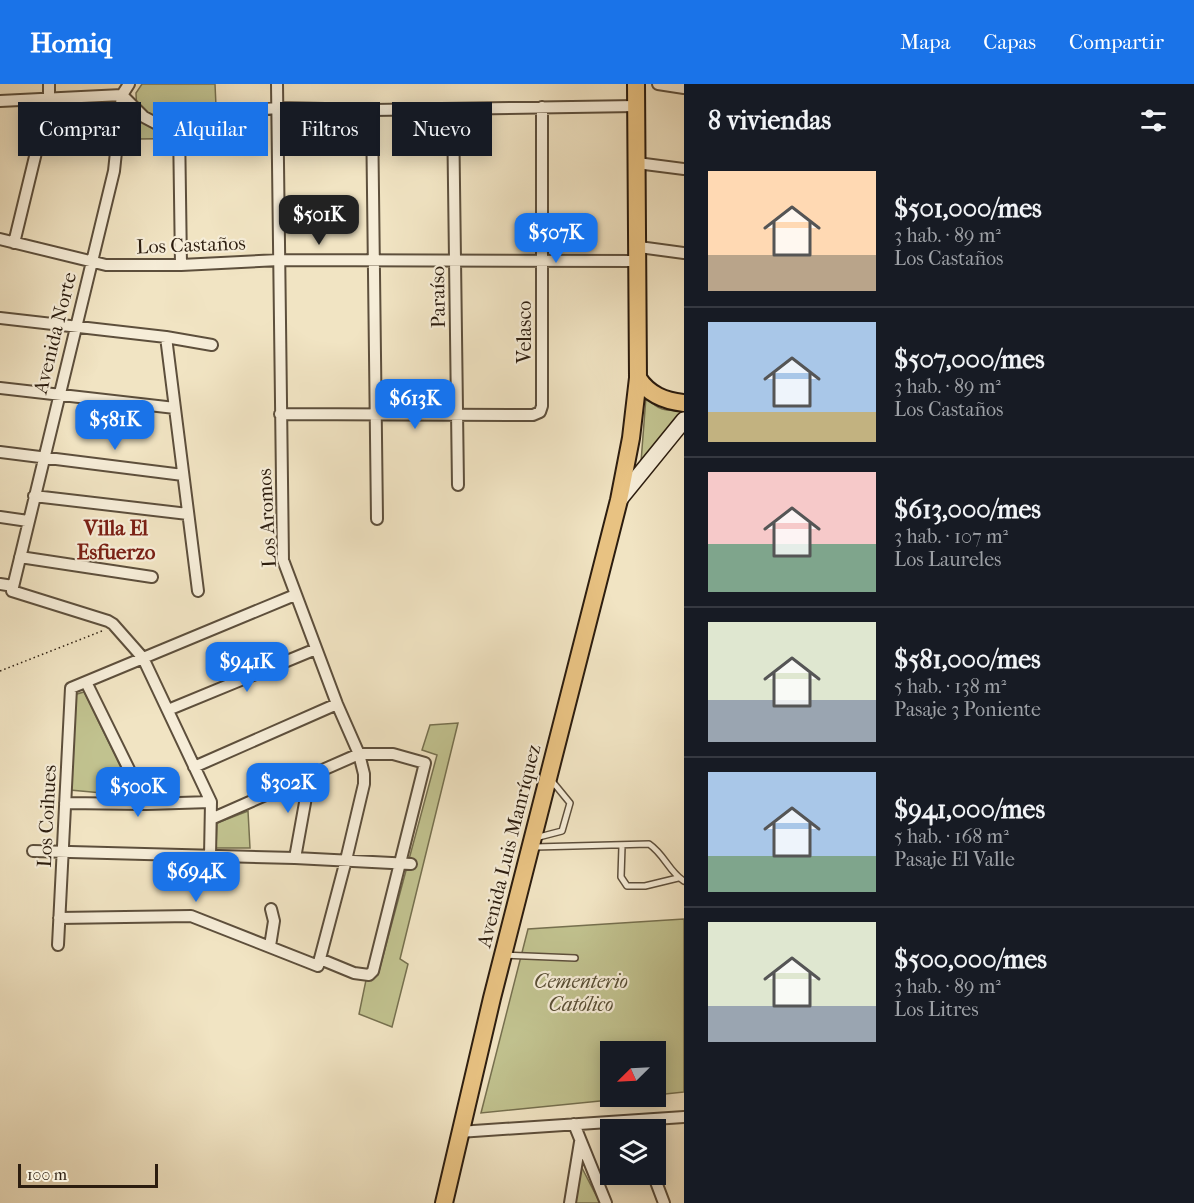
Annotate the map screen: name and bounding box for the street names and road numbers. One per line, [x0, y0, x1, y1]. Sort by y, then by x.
street label: Los Castaños [136, 232, 246, 258]
street label: Paraíso [426, 266, 450, 328]
street label: Avenida Norte [29, 270, 81, 397]
street label: Velasco [513, 301, 536, 364]
street label: Los Aromos [253, 468, 281, 568]
street label: Avenida Luis Manríquez [472, 742, 545, 951]
street label: Los Coihues [33, 764, 61, 868]

